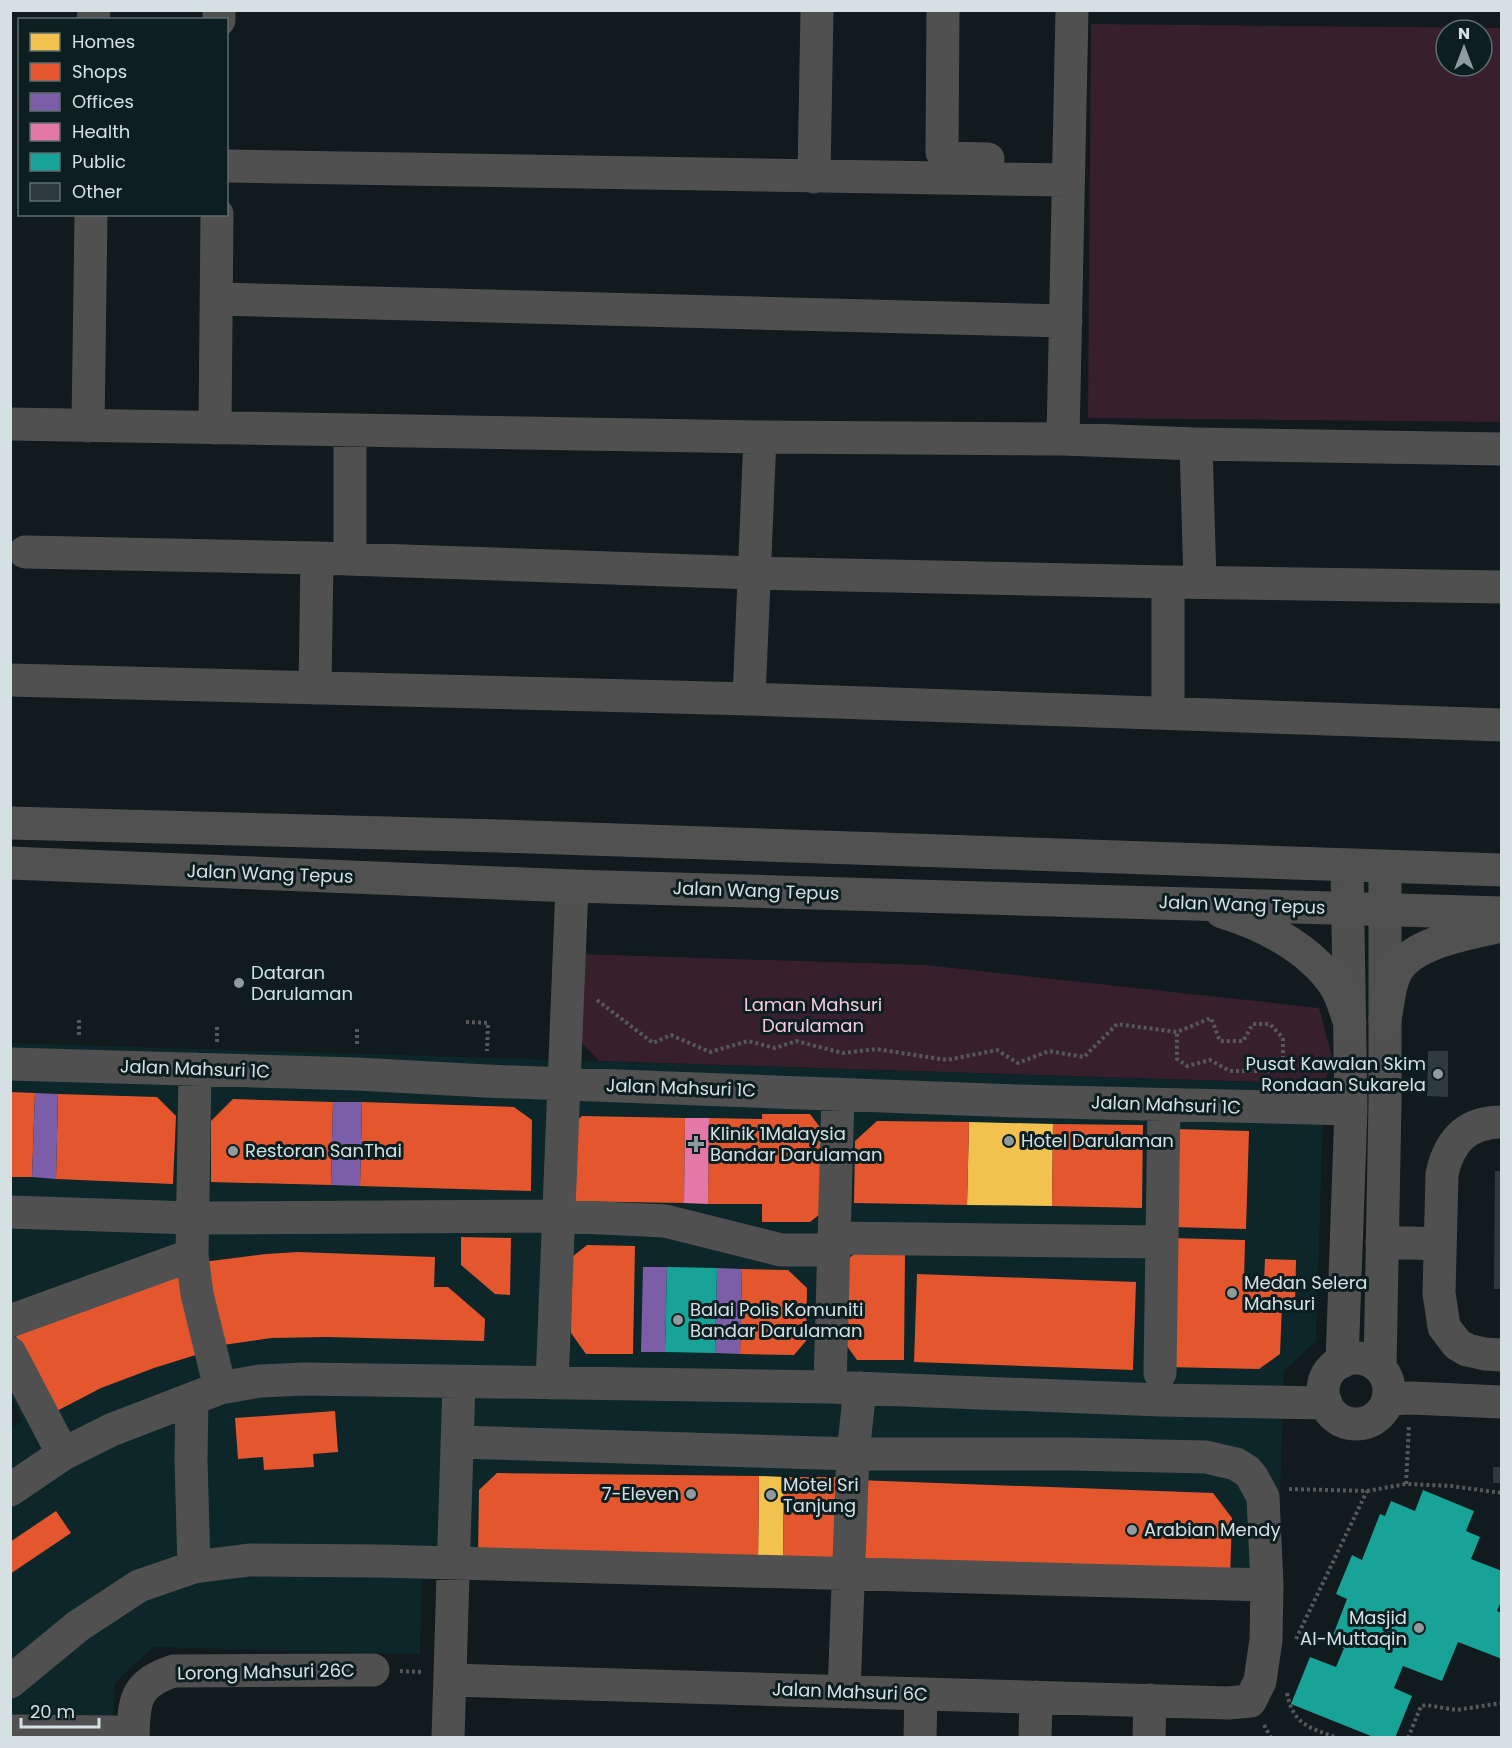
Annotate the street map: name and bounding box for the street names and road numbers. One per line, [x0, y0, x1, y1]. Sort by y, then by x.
street label: Jalan Wang Tepus [186, 858, 354, 889]
street label: Jalan Wang Tepus [672, 875, 840, 906]
street label: Jalan Wang Tepus [1158, 889, 1326, 920]
street label: Jalan Mahsuri 1C [119, 1053, 271, 1084]
street label: Jalan Mahsuri 1C [605, 1072, 757, 1103]
street label: Jalan Mahsuri 1C [1090, 1089, 1242, 1120]
street label: Lorong Mahsuri 26C [177, 1657, 355, 1686]
street label: Jalan Mahsuri 6C [772, 1676, 928, 1707]

